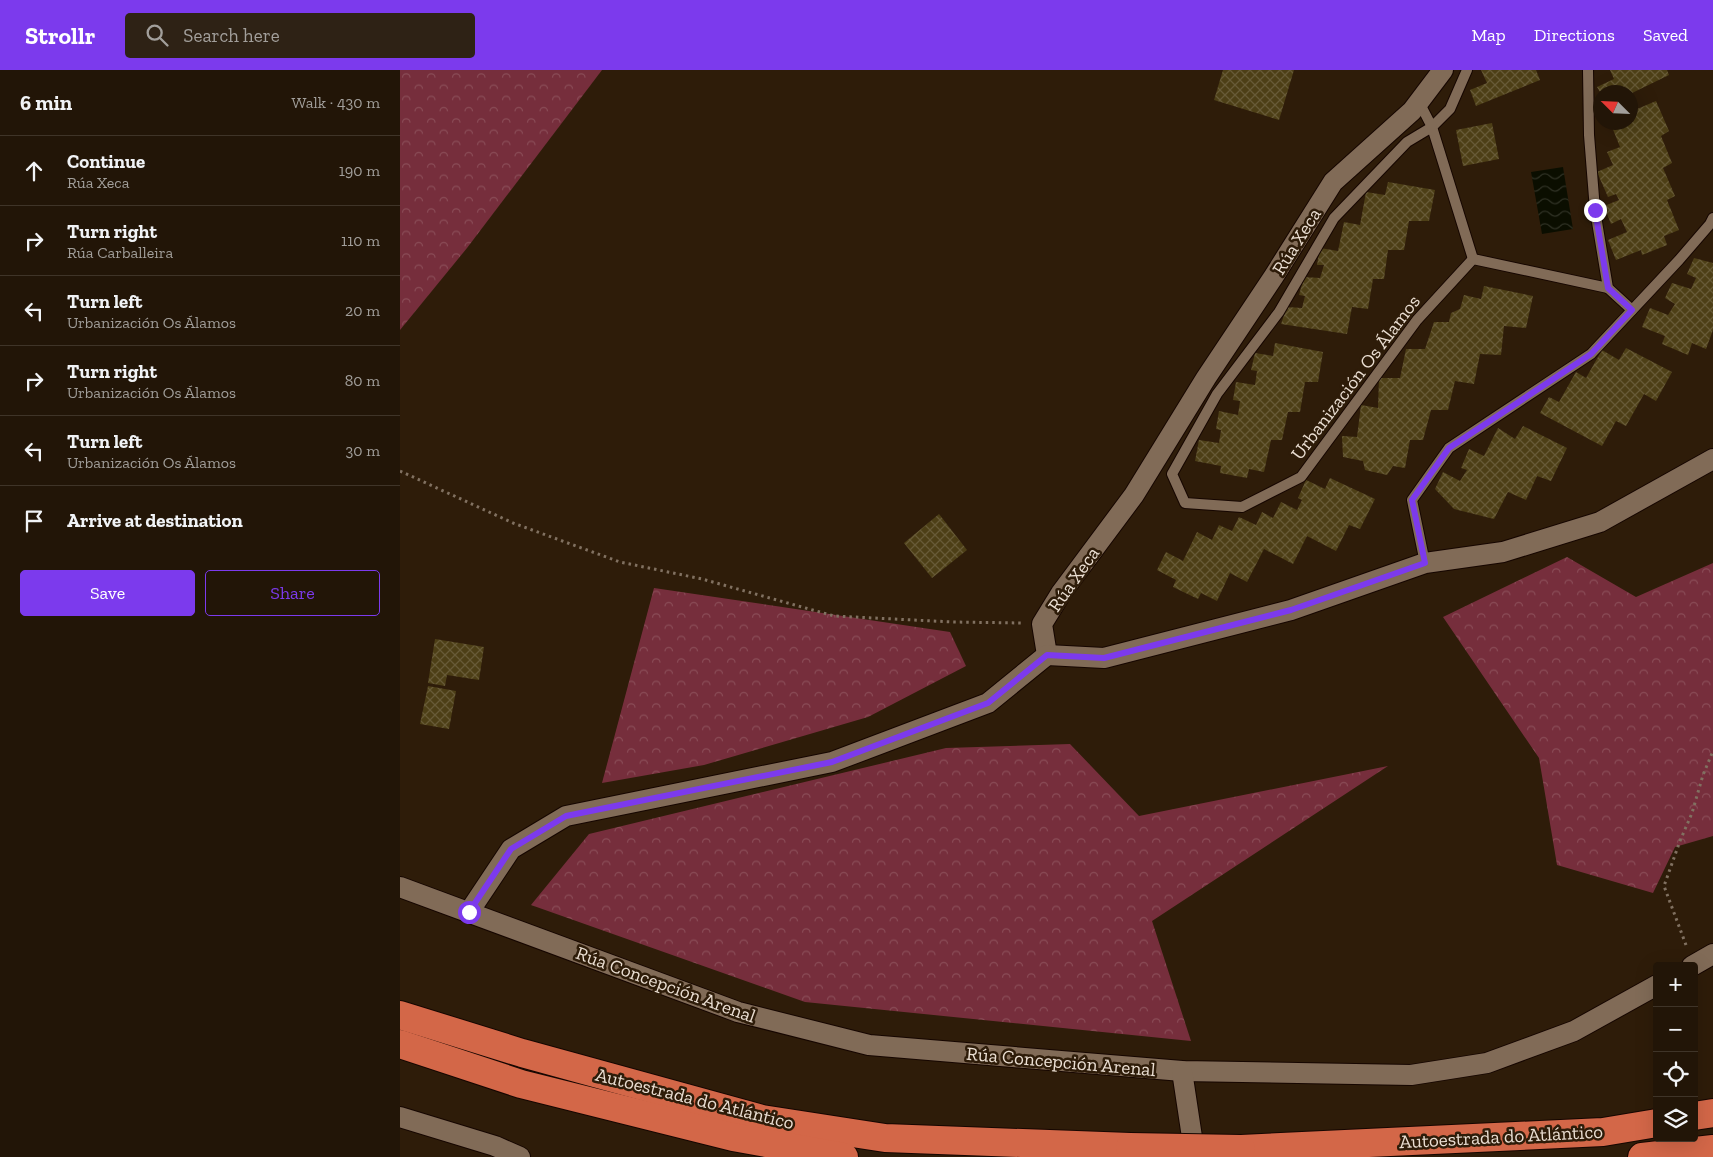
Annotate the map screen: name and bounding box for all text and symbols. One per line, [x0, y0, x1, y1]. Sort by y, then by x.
search box [125, 13, 475, 58]
text: Strollr [25, 21, 95, 50]
icon: search [143, 21, 171, 49]
text: Search here [183, 24, 280, 47]
text: Map [1471, 24, 1506, 46]
text: Directions [1534, 24, 1615, 46]
text: Saved [1643, 24, 1688, 46]
north arrow [1593, 85, 1638, 130]
text: 6 min [20, 90, 72, 115]
text: Walk · 430 m [292, 93, 380, 112]
text: Continue [67, 150, 145, 173]
icon: ahead [20, 157, 48, 185]
text: 190 m [339, 161, 380, 180]
text: Rúa Xeca [67, 173, 129, 192]
route end [1584, 199, 1607, 222]
street label: Rúa Xeca [1267, 204, 1326, 279]
text: Turn right [67, 220, 157, 243]
icon: right [20, 227, 48, 255]
text: 110 m [341, 231, 380, 250]
text: Rúa Carballeira [67, 243, 173, 262]
text: Turn left [67, 290, 142, 313]
street label: Urbanización Os Álamos [1286, 290, 1425, 464]
icon: left [20, 297, 48, 325]
text: 20 m [345, 301, 380, 320]
text: Urbanización Os Álamos [67, 313, 236, 332]
text: Turn right [67, 360, 157, 383]
icon: right [20, 367, 48, 395]
text: 80 m [345, 371, 380, 390]
text: Urbanización Os Álamos [67, 383, 236, 402]
text: Turn left [67, 430, 142, 453]
icon: left [20, 437, 48, 465]
text: 30 m [346, 441, 380, 460]
text: Urbanización Os Álamos [67, 453, 236, 472]
icon: arrive [20, 507, 48, 535]
text: Arrive at destination [67, 509, 243, 532]
street label: Rúa Xeca [1043, 542, 1104, 616]
button: Save [20, 570, 195, 616]
button: Share [205, 570, 380, 616]
route start [458, 901, 481, 924]
street label: Rúa Concepción Arenal [573, 941, 759, 1028]
map controls [1653, 962, 1698, 1142]
button: + [1653, 962, 1698, 1007]
button: − [1653, 1007, 1698, 1052]
street label: Rúa Concepción Arenal [965, 1042, 1156, 1081]
button: locate [1653, 1052, 1698, 1097]
street label: Autoestrada do Atlántico [593, 1063, 797, 1134]
button: layers [1653, 1097, 1698, 1142]
street label: Autoestrada do Atlántico [1399, 1120, 1604, 1153]

